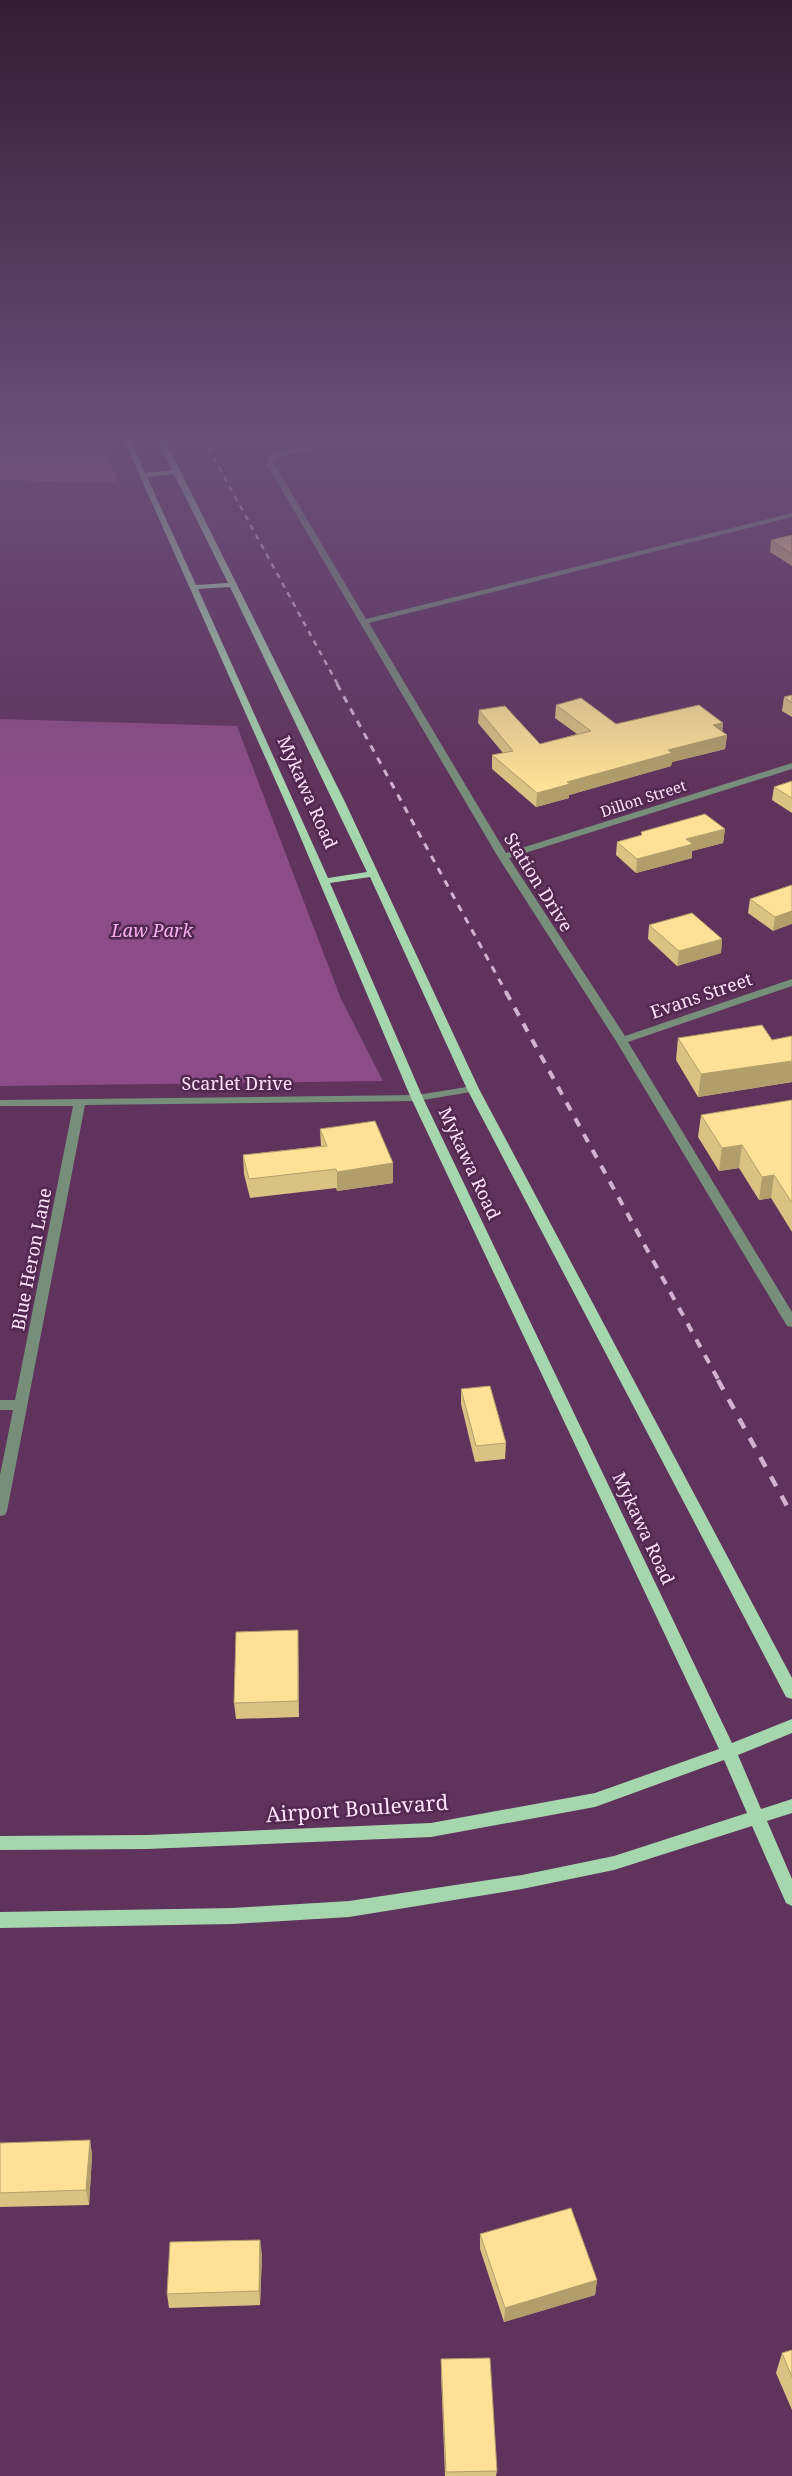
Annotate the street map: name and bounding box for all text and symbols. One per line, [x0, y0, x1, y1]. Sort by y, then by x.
street label: Mykawa Road [272, 732, 344, 852]
street label: Dillon Street [598, 775, 688, 821]
street label: Station Drive [499, 828, 579, 936]
park label: Law Park [110, 918, 193, 942]
street label: Evans Street [647, 966, 755, 1024]
street label: Scarlet Drive [182, 1071, 292, 1095]
street label: Mykawa Road [433, 1103, 507, 1223]
street label: Blue Heron Lane [5, 1186, 57, 1332]
street label: Mykawa Road [607, 1468, 681, 1588]
street label: Airport Boulevard [265, 1788, 449, 1828]

